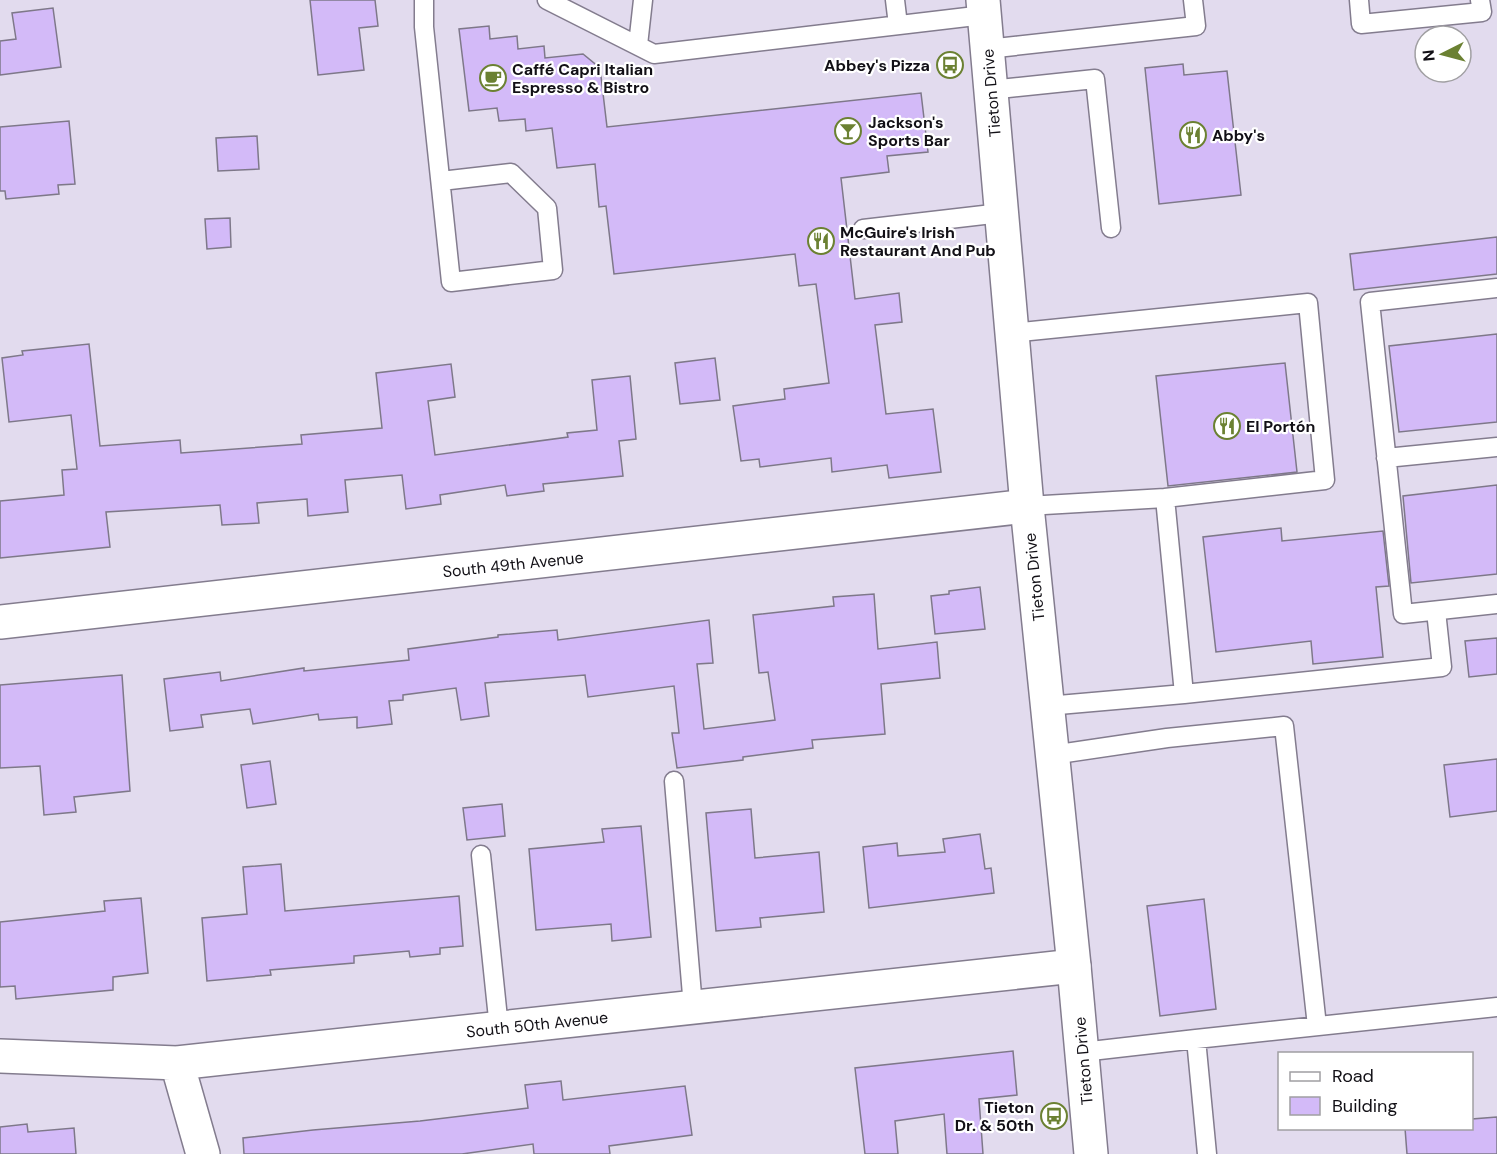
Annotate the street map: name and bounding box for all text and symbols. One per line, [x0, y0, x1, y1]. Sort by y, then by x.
north arrow [1413, 24, 1473, 84]
street label: Tieton Drive [977, 48, 1006, 138]
text: N [1418, 49, 1440, 62]
bus stop icon: Abbey's Pizza [935, 50, 965, 80]
place label: Abbey's Pizza [824, 55, 930, 76]
place label: Caffé Capri Italian Espresso & Bistro [512, 59, 653, 98]
cafe icon: Caffé Capri Italian Espresso & Bistro [478, 63, 508, 93]
place label: Jackson's Sports Bar [868, 112, 950, 151]
bar icon: Jackson's Sports Bar [833, 116, 863, 146]
restaurant icon: Abby's [1178, 120, 1208, 150]
place label: Abby's [1212, 125, 1265, 146]
place label: McGuire's Irish Restaurant And Pub [840, 222, 996, 261]
restaurant icon: McGuire's Irish Restaurant And Pub [806, 226, 836, 256]
restaurant icon: El Portón [1212, 411, 1242, 441]
place label: El Portón [1246, 416, 1315, 437]
street label: Tieton Drive [1019, 532, 1050, 622]
street label: South 49th Avenue [442, 547, 585, 582]
street label: South 50th Avenue [465, 1007, 609, 1042]
street label: Tieton Drive [1069, 1016, 1098, 1106]
legend [1278, 1052, 1473, 1130]
text: Road [1332, 1064, 1374, 1088]
text: Building [1332, 1094, 1397, 1118]
place label: Tieton Dr. & 50th [955, 1097, 1034, 1136]
bus stop icon: Tieton Dr. & 50th [1039, 1101, 1069, 1131]

